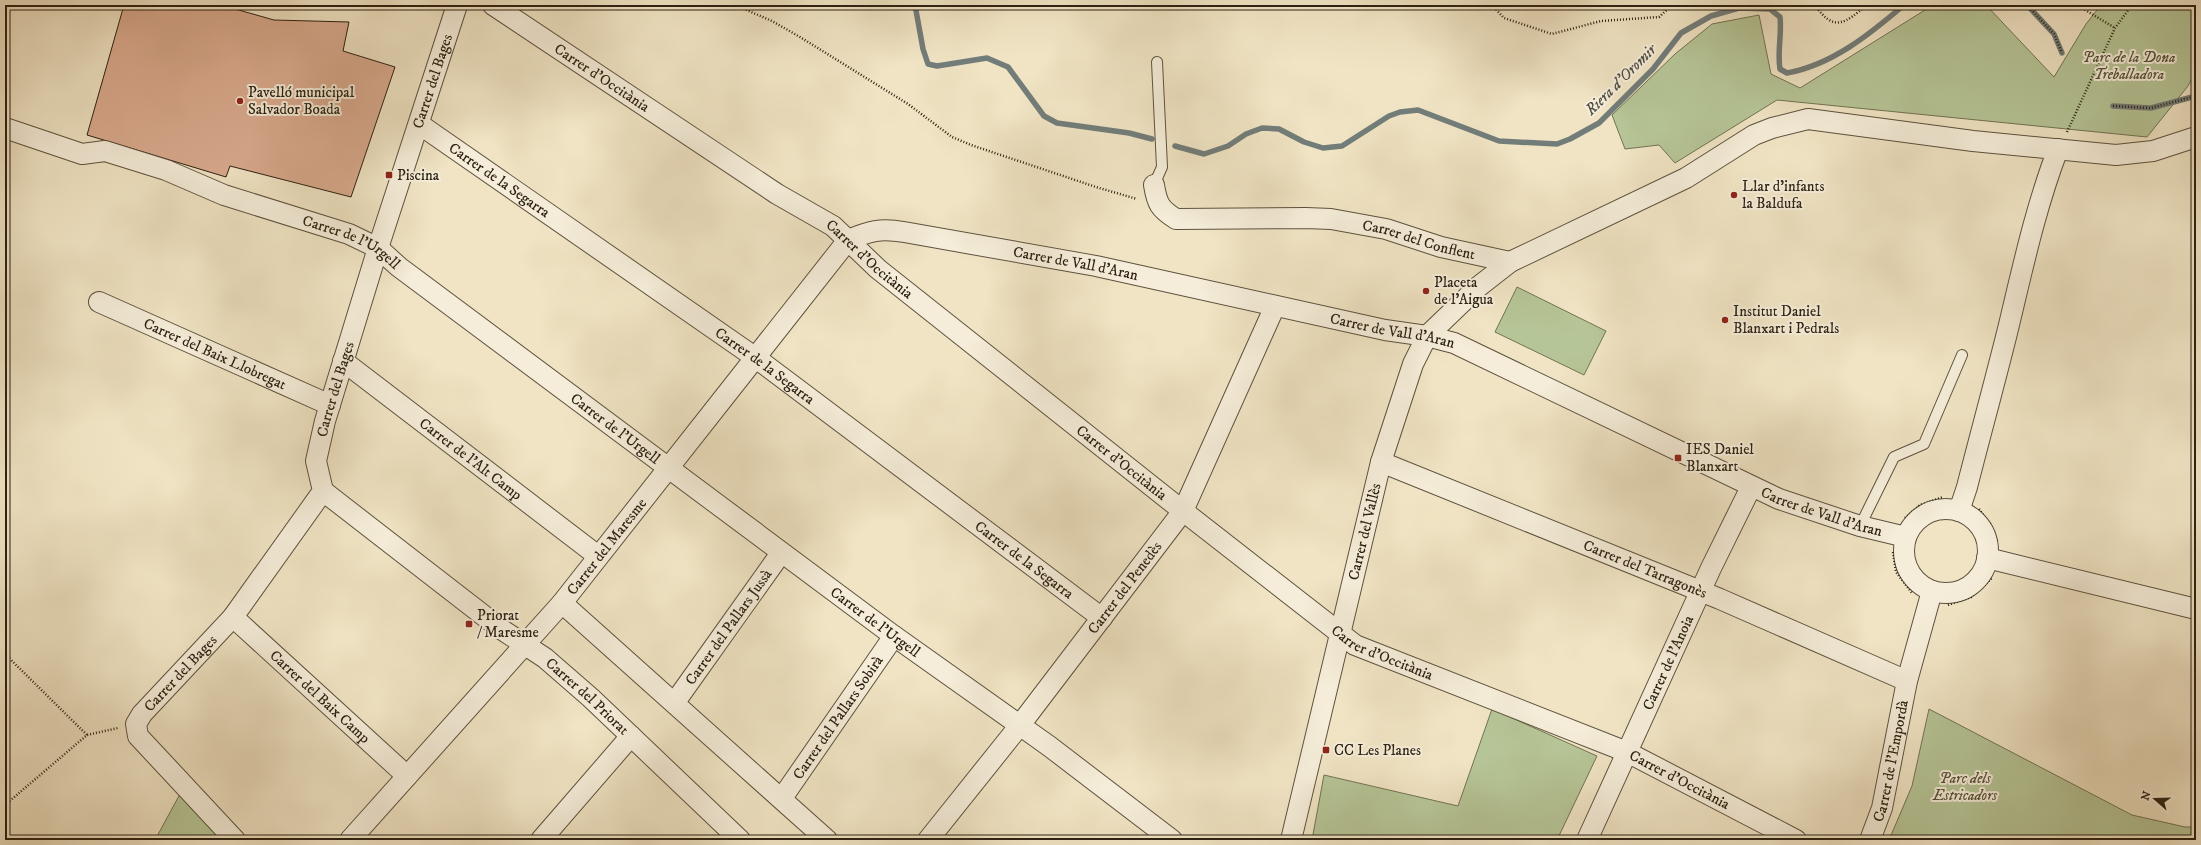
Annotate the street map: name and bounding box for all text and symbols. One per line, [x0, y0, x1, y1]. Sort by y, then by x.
street label: Carrer del Bages [408, 32, 457, 131]
street label: Carrer d'Occitània [550, 39, 654, 117]
water label: Riera d'Oromir [1580, 39, 1662, 120]
park label: Parc de la Dona Treballadora [2083, 48, 2175, 84]
place label: Pavelló municipal Salvador Boada [248, 83, 355, 119]
marker: Pavelló municipal Salvador Boada [235, 96, 245, 106]
street label: Carrer de la Segarra [445, 139, 554, 222]
place label: Piscina [397, 166, 440, 185]
marker: Piscina [384, 170, 394, 180]
place label: Llar d'infants la Baldufa [1742, 177, 1824, 213]
marker: Llar d'infants la Baldufa [1729, 190, 1739, 200]
street label: Carrer de l'Urgell [300, 211, 404, 274]
street label: Carrer d'Occitània [823, 215, 917, 304]
street label: Carrer del Conflent [1361, 216, 1477, 264]
street label: Carrer de Vall d'Aran [1012, 242, 1140, 285]
place label: Placeta de l'Aigua [1434, 273, 1494, 309]
marker: Placeta de l'Aigua [1421, 286, 1431, 296]
place label: Institut Daniel Blanxart i Pedrals [1733, 302, 1839, 338]
street label: Carrer de Vall d'Aran [1328, 309, 1457, 353]
street label: Carrer del Baix Llobregat [140, 314, 289, 394]
marker: Institut Daniel Blanxart i Pedrals [1720, 315, 1730, 325]
street label: Carrer de la Segarra [711, 323, 819, 409]
street label: Carrer del Bages [313, 339, 359, 439]
street label: Carrer de l'Urgell [567, 389, 664, 469]
street label: Carrer de l'Alt Camp [415, 414, 526, 505]
street label: Carrer d'Occitània [1072, 421, 1171, 505]
place label: IES Daniel Blanxart [1686, 440, 1754, 476]
marker: IES Daniel Blanxart [1673, 453, 1683, 463]
street label: Carrer del Vallès [1344, 481, 1386, 582]
street label: Carrer de Vall d'Aran [1758, 483, 1884, 541]
street label: Carrer del Maresme [563, 494, 651, 599]
street label: Carrer de la Segarra [971, 517, 1078, 604]
street label: Carrer del Tarragonès [1580, 536, 1710, 603]
street label: Carrer del Penedès [1084, 538, 1166, 638]
street label: Carrer del Pallars Jussà [681, 565, 777, 689]
street label: Carrer de l'Urgell [826, 583, 924, 662]
place label: Priorat / Maresme [477, 606, 539, 642]
street label: Carrer de l'Anoia [1638, 612, 1698, 713]
marker: Priorat / Maresme [464, 619, 474, 629]
street label: Carrer d'Occitània [1327, 621, 1436, 685]
street label: Carrer del Bages [140, 631, 221, 716]
street label: Carrer del Baix Camp [266, 646, 374, 748]
street label: Carrer del Pallars Sobirà [789, 652, 888, 783]
street label: Carrer del Priorat [541, 654, 633, 739]
street label: Carrer de l'Empordà [1869, 698, 1913, 825]
place label: CC Les Planes [1334, 741, 1421, 760]
marker: CC Les Planes [1321, 745, 1331, 755]
street label: Carrer d'Occitània [1626, 746, 1733, 814]
park label: Parc dels Estricadors [1932, 769, 1997, 805]
north arrow [2135, 779, 2175, 819]
text: N [2138, 789, 2155, 803]

